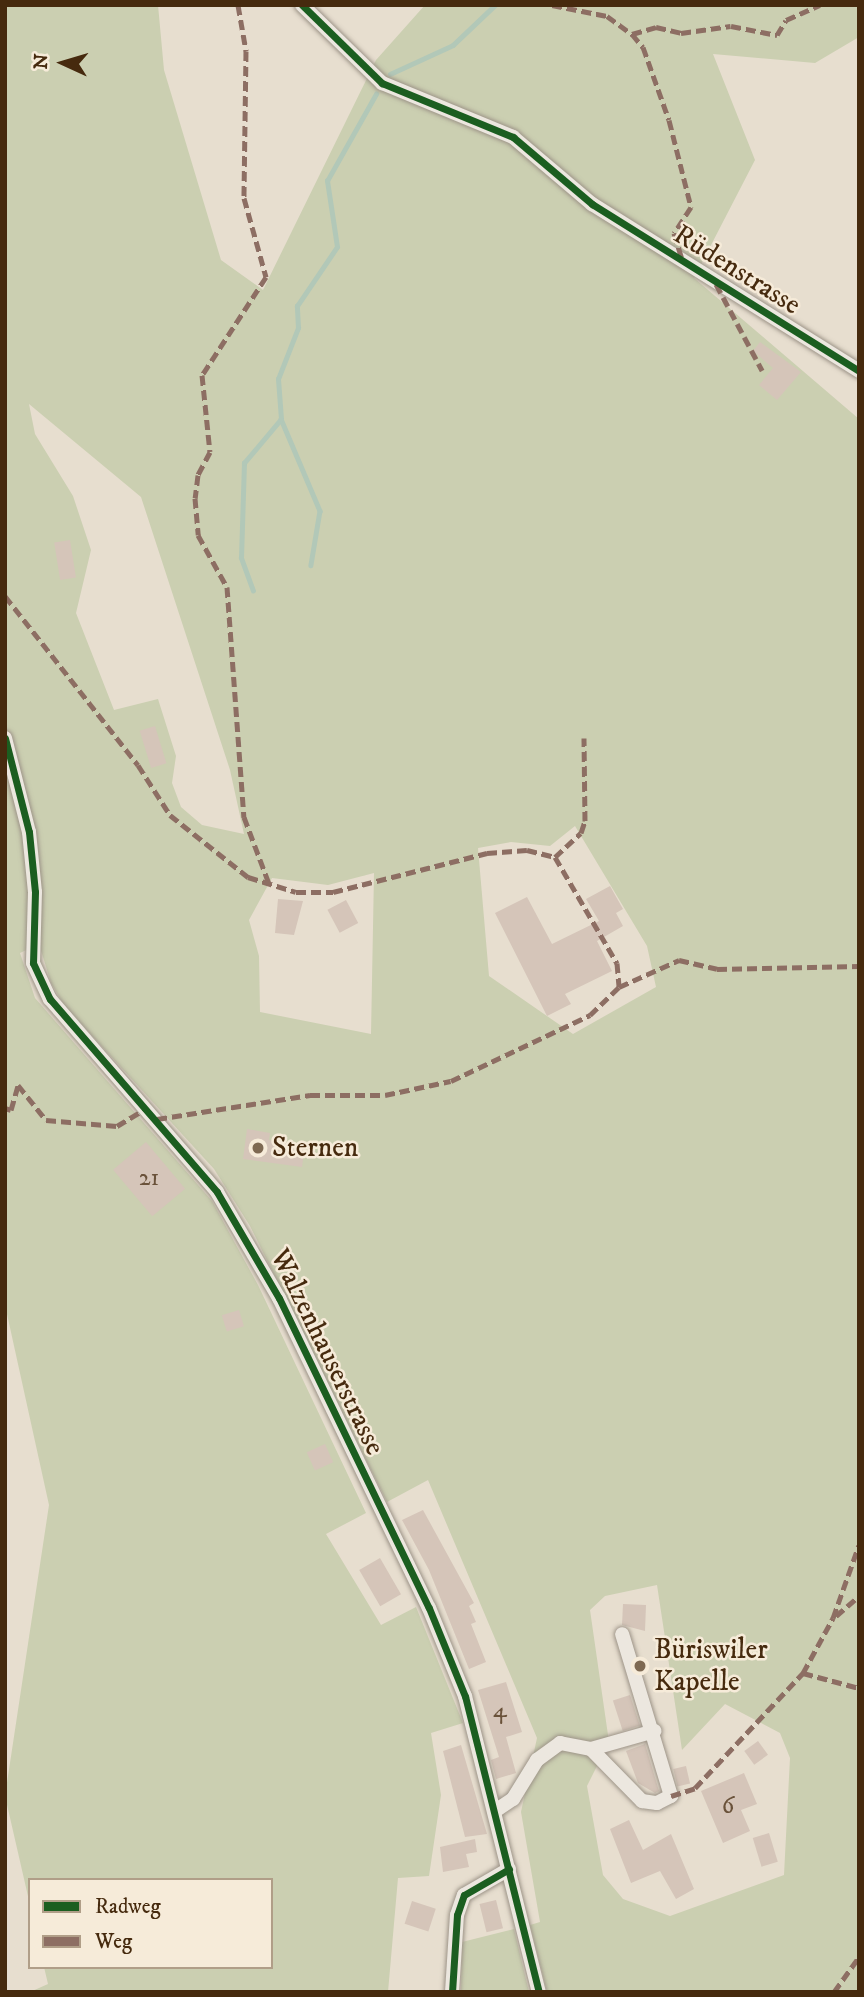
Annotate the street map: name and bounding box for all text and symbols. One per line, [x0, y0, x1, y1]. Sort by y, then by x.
north arrow [28, 28, 98, 98]
text: N [30, 53, 54, 70]
street label: Rüdenstrasse [667, 218, 807, 322]
place label: Sternen [272, 1131, 358, 1165]
marker: Sternen [250, 1140, 266, 1156]
house number: 21 [139, 1165, 159, 1193]
street label: Walzenhauserstrasse [263, 1244, 391, 1460]
place label: Büriswiler Kapelle [654, 1633, 768, 1699]
marker: Büriswiler Kapelle [632, 1658, 648, 1674]
house number: 4 [493, 1697, 507, 1725]
house number: 6 [722, 1793, 734, 1821]
legend [28, 1878, 273, 1969]
text: Radweg [95, 1894, 161, 1920]
text: Weg [95, 1929, 132, 1955]

